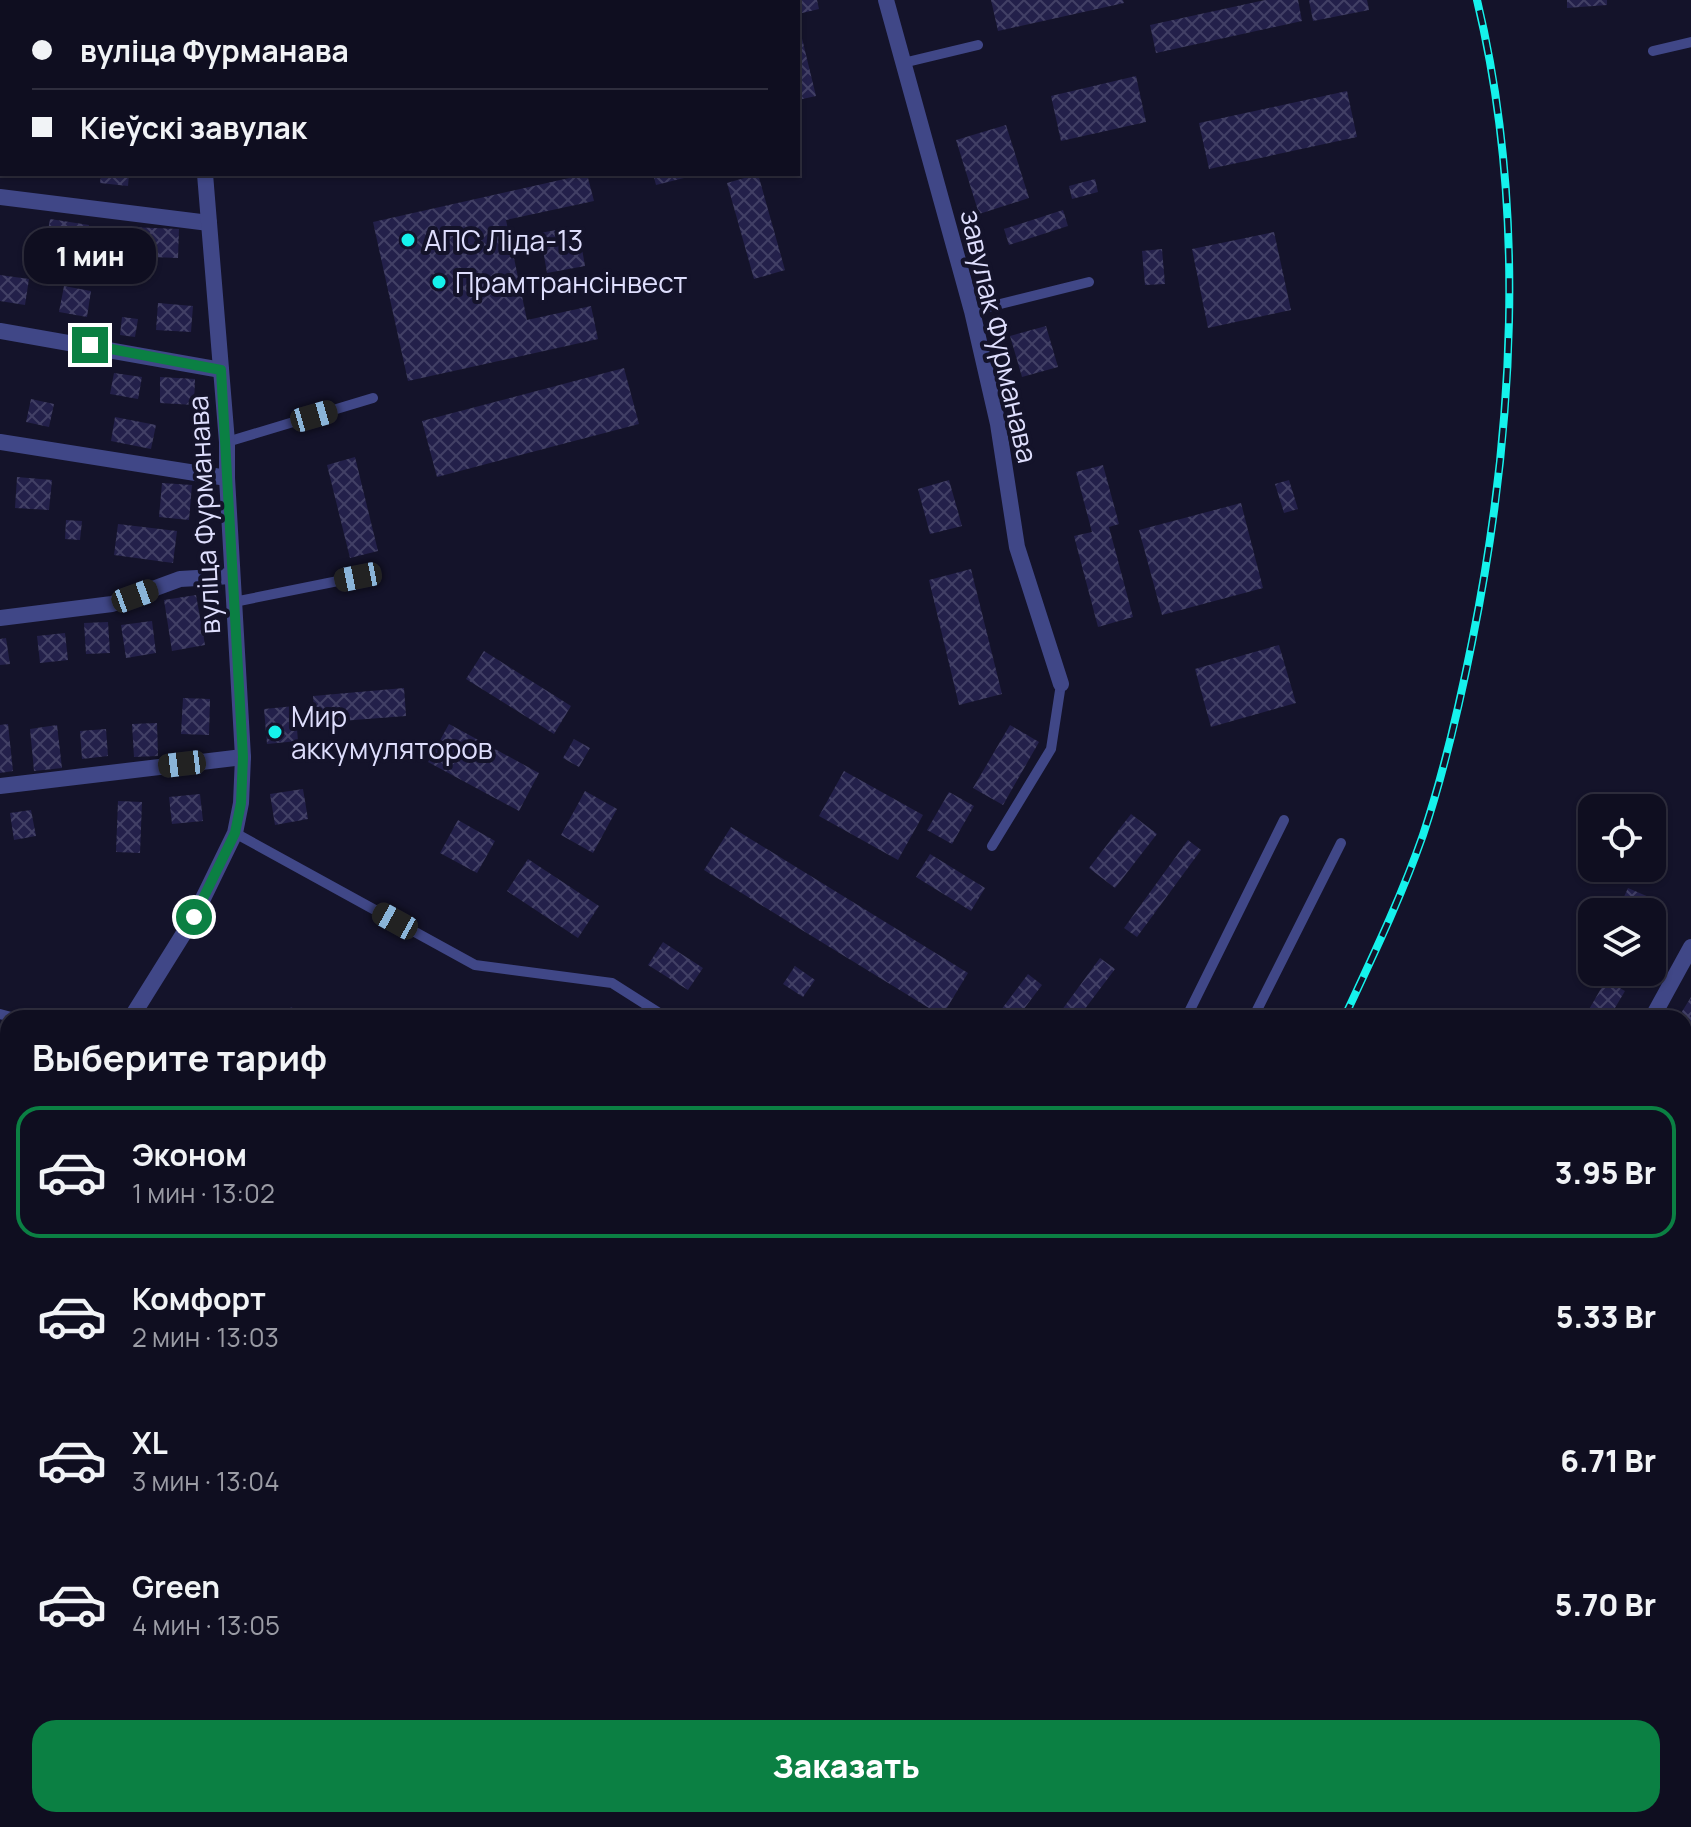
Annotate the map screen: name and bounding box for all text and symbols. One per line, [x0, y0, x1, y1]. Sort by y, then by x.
text: вуліца Фурманава [80, 30, 349, 71]
text: Кіеўскі завулак [80, 107, 307, 148]
street label: завулак Фурманава [952, 206, 1048, 466]
place label: АПС Ліда-13 [424, 221, 583, 259]
callout: 1 мин [24, 229, 156, 285]
marker: АПС Ліда-13 [399, 231, 417, 249]
text: 1 мин [56, 238, 124, 274]
place label: Прамтрансінвест [455, 263, 688, 301]
marker: Прамтрансінвест [430, 273, 448, 291]
route end [72, 327, 108, 363]
street label: вуліца Фурманава [178, 395, 228, 635]
car [288, 398, 340, 434]
car [332, 561, 384, 593]
car [108, 577, 162, 615]
place label: Мир аккумуляторов [291, 697, 493, 767]
marker: Мир аккумуляторов [266, 723, 284, 741]
car [157, 749, 207, 779]
map controls [1578, 794, 1666, 986]
button: locate [1578, 794, 1666, 882]
button: layers [1578, 898, 1666, 986]
route start [176, 899, 212, 935]
car [368, 899, 422, 943]
text: Выберите тариф [32, 1033, 327, 1082]
text: Эконом [132, 1134, 247, 1175]
icon: car [36, 1136, 108, 1208]
text: 3.95 Br [1555, 1152, 1656, 1193]
text: 1 мин · 13:02 [132, 1175, 275, 1211]
text: Комфорт [132, 1278, 266, 1319]
icon: car [36, 1280, 108, 1352]
text: 5.33 Br [1556, 1296, 1656, 1337]
text: 2 мин · 13:03 [132, 1319, 279, 1355]
text: XL [132, 1422, 168, 1463]
icon: car [36, 1424, 108, 1496]
text: 6.71 Br [1560, 1440, 1656, 1481]
text: 3 мин · 13:04 [132, 1463, 280, 1499]
text: Green [132, 1566, 220, 1607]
icon: car [36, 1568, 108, 1640]
text: 5.70 Br [1555, 1584, 1656, 1625]
text: 4 мин · 13:05 [132, 1607, 280, 1643]
button: Заказать [32, 1720, 1660, 1812]

